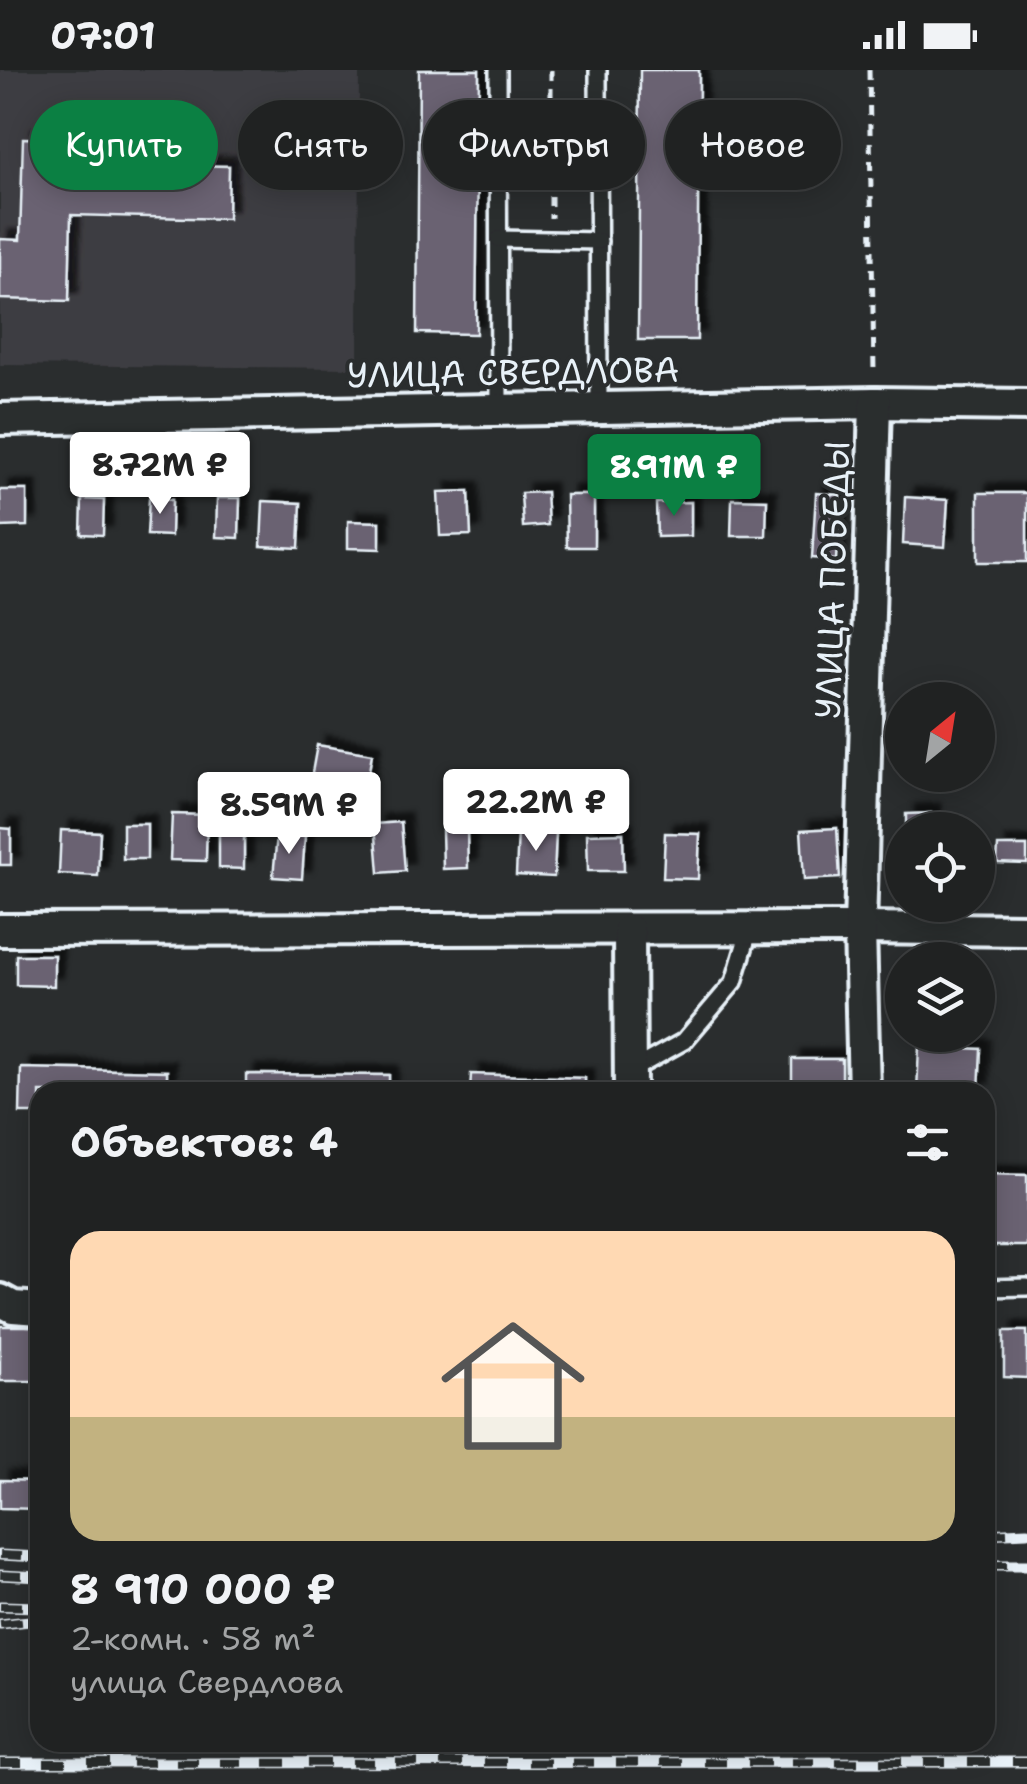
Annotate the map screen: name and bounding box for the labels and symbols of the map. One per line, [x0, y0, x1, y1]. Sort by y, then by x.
street label: УЛИЦА СВЕРДЛОВА [346, 346, 680, 398]
pin: 8.72M ₽ [68, 432, 252, 517]
pin: 8.91M ₽ [582, 434, 766, 519]
street label: УЛИЦА ПОБЕДЫ [804, 440, 860, 720]
north arrow [885, 682, 995, 792]
pin: 22.2M ₽ [444, 769, 628, 854]
pin: 8.59M ₽ [197, 772, 381, 857]

